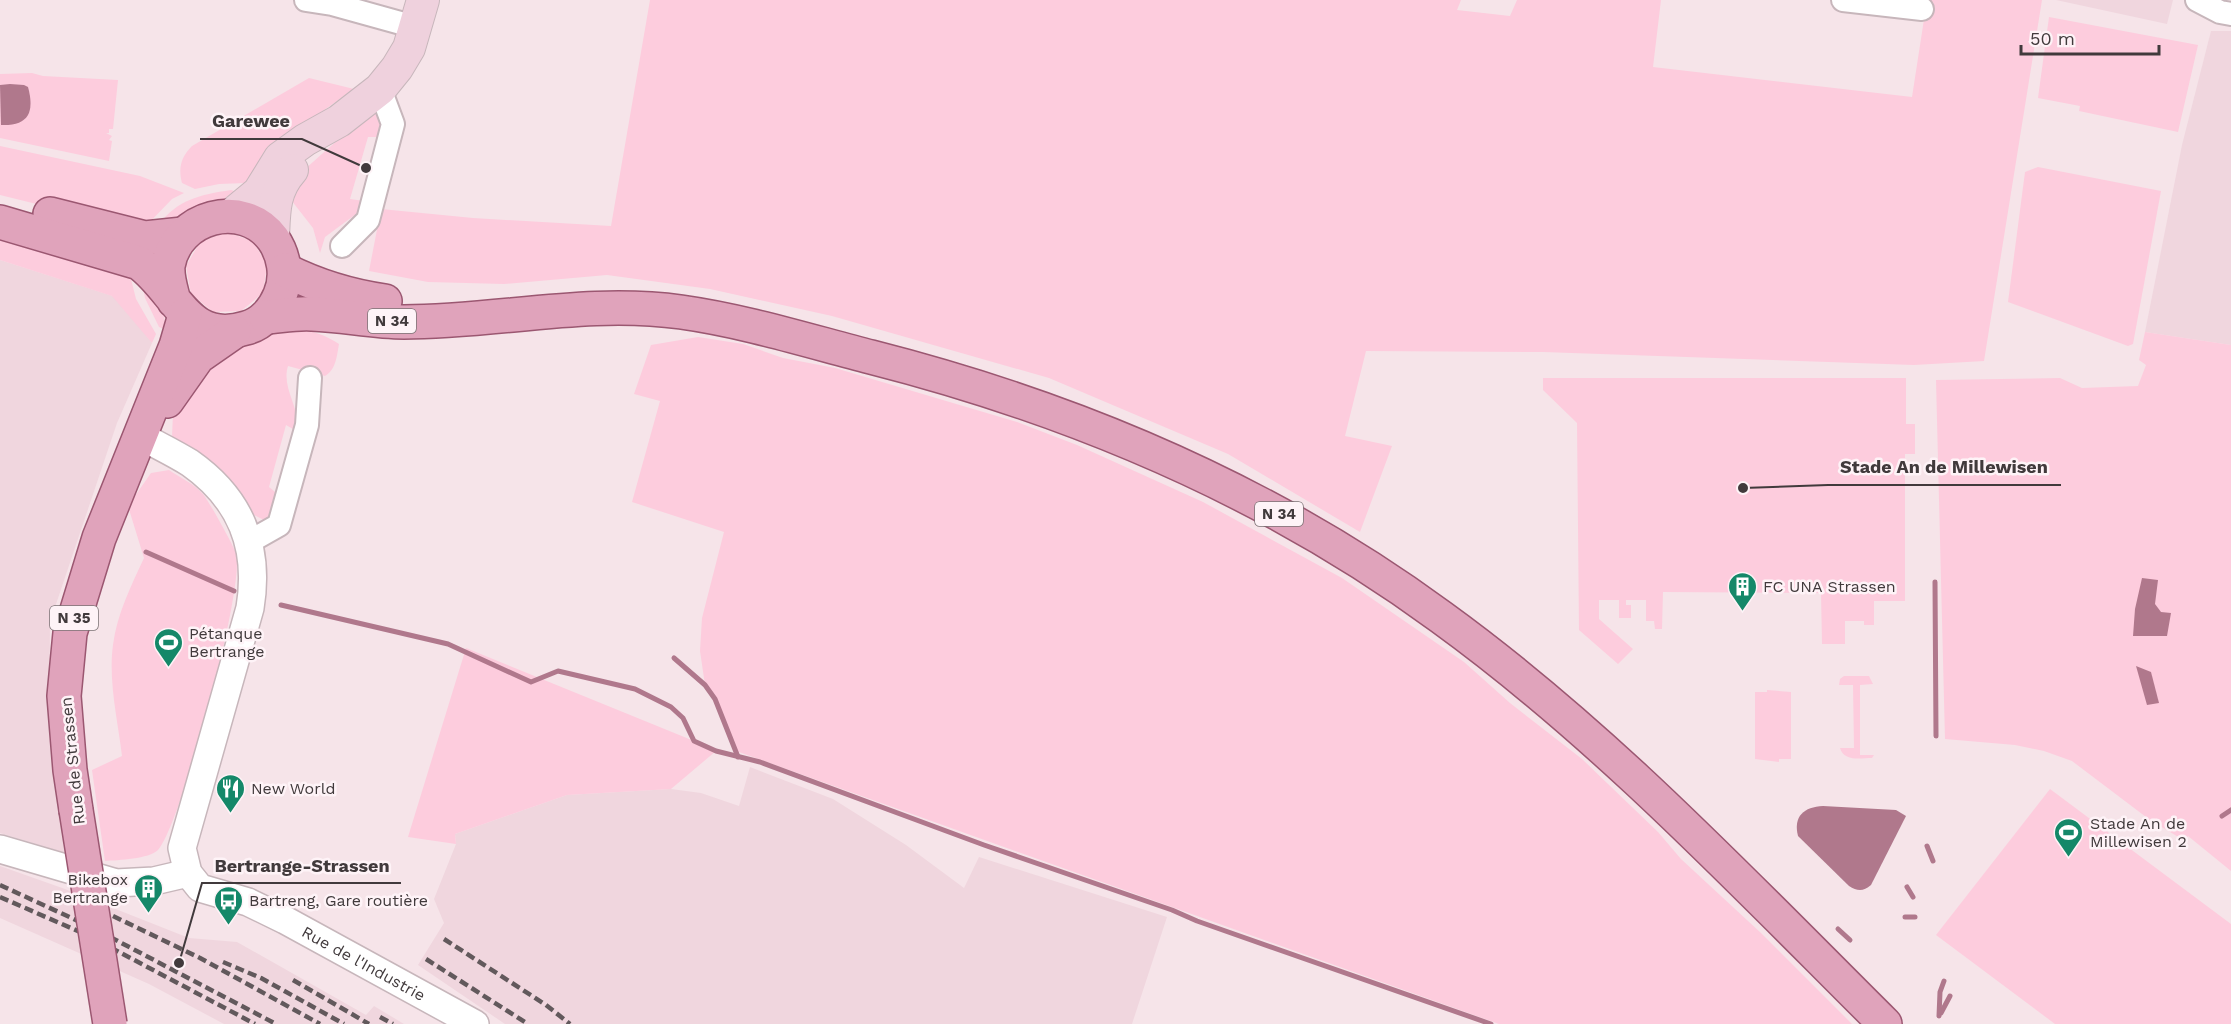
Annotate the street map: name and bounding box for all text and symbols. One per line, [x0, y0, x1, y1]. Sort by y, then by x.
scale bar [2021, 18, 2159, 56]
text: 50 m [2030, 28, 2075, 49]
callout: Garewee [200, 103, 302, 139]
text: Garewee [212, 110, 290, 131]
road number: N 34 [368, 309, 416, 333]
callout: Stade An de Millewisen [1828, 449, 2061, 485]
text: Stade An de Millewisen [1840, 456, 2048, 477]
road number: N 34 [1255, 502, 1303, 526]
building icon: FC UNA Strassen [1726, 570, 1758, 612]
place label: FC UNA Strassen [1763, 577, 1896, 596]
road number: N 35 [50, 606, 98, 630]
place label: Pétanque Bertrange [189, 624, 264, 661]
sports icon: Pétanque Bertrange [152, 626, 184, 668]
street label: Rue de Strassen [56, 696, 89, 826]
restaurant icon: New World [214, 772, 246, 814]
place label: New World [251, 779, 336, 798]
place label: Stade An de Millewisen 2 [2090, 814, 2187, 851]
sports icon: Stade An de Millewisen 2 [2053, 816, 2085, 858]
callout: Bertrange-Strassen [202, 847, 401, 883]
text: Bertrange-Strassen [214, 855, 390, 876]
place label: Bikebox Bertrange [53, 870, 128, 907]
building icon: Bikebox Bertrange [133, 872, 165, 914]
bus stop icon: Bartreng, Gare routière [212, 884, 244, 926]
place label: Bartreng, Gare routière [249, 891, 428, 910]
street label: Rue de l'Industrie [299, 922, 429, 1005]

